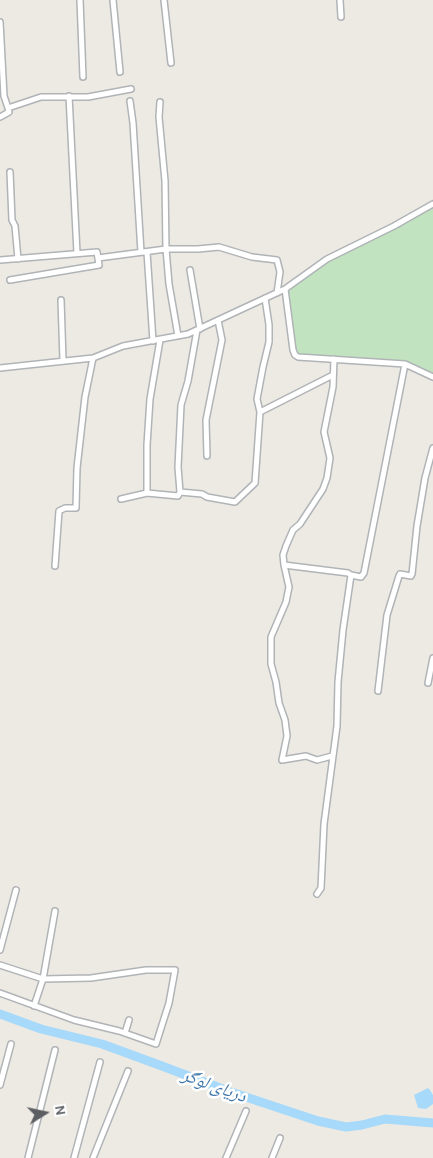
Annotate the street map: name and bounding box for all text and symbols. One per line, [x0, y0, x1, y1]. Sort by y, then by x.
water label: دریای لوگر [179, 1064, 249, 1108]
north arrow [20, 1088, 70, 1138]
text: N [51, 1104, 70, 1117]

